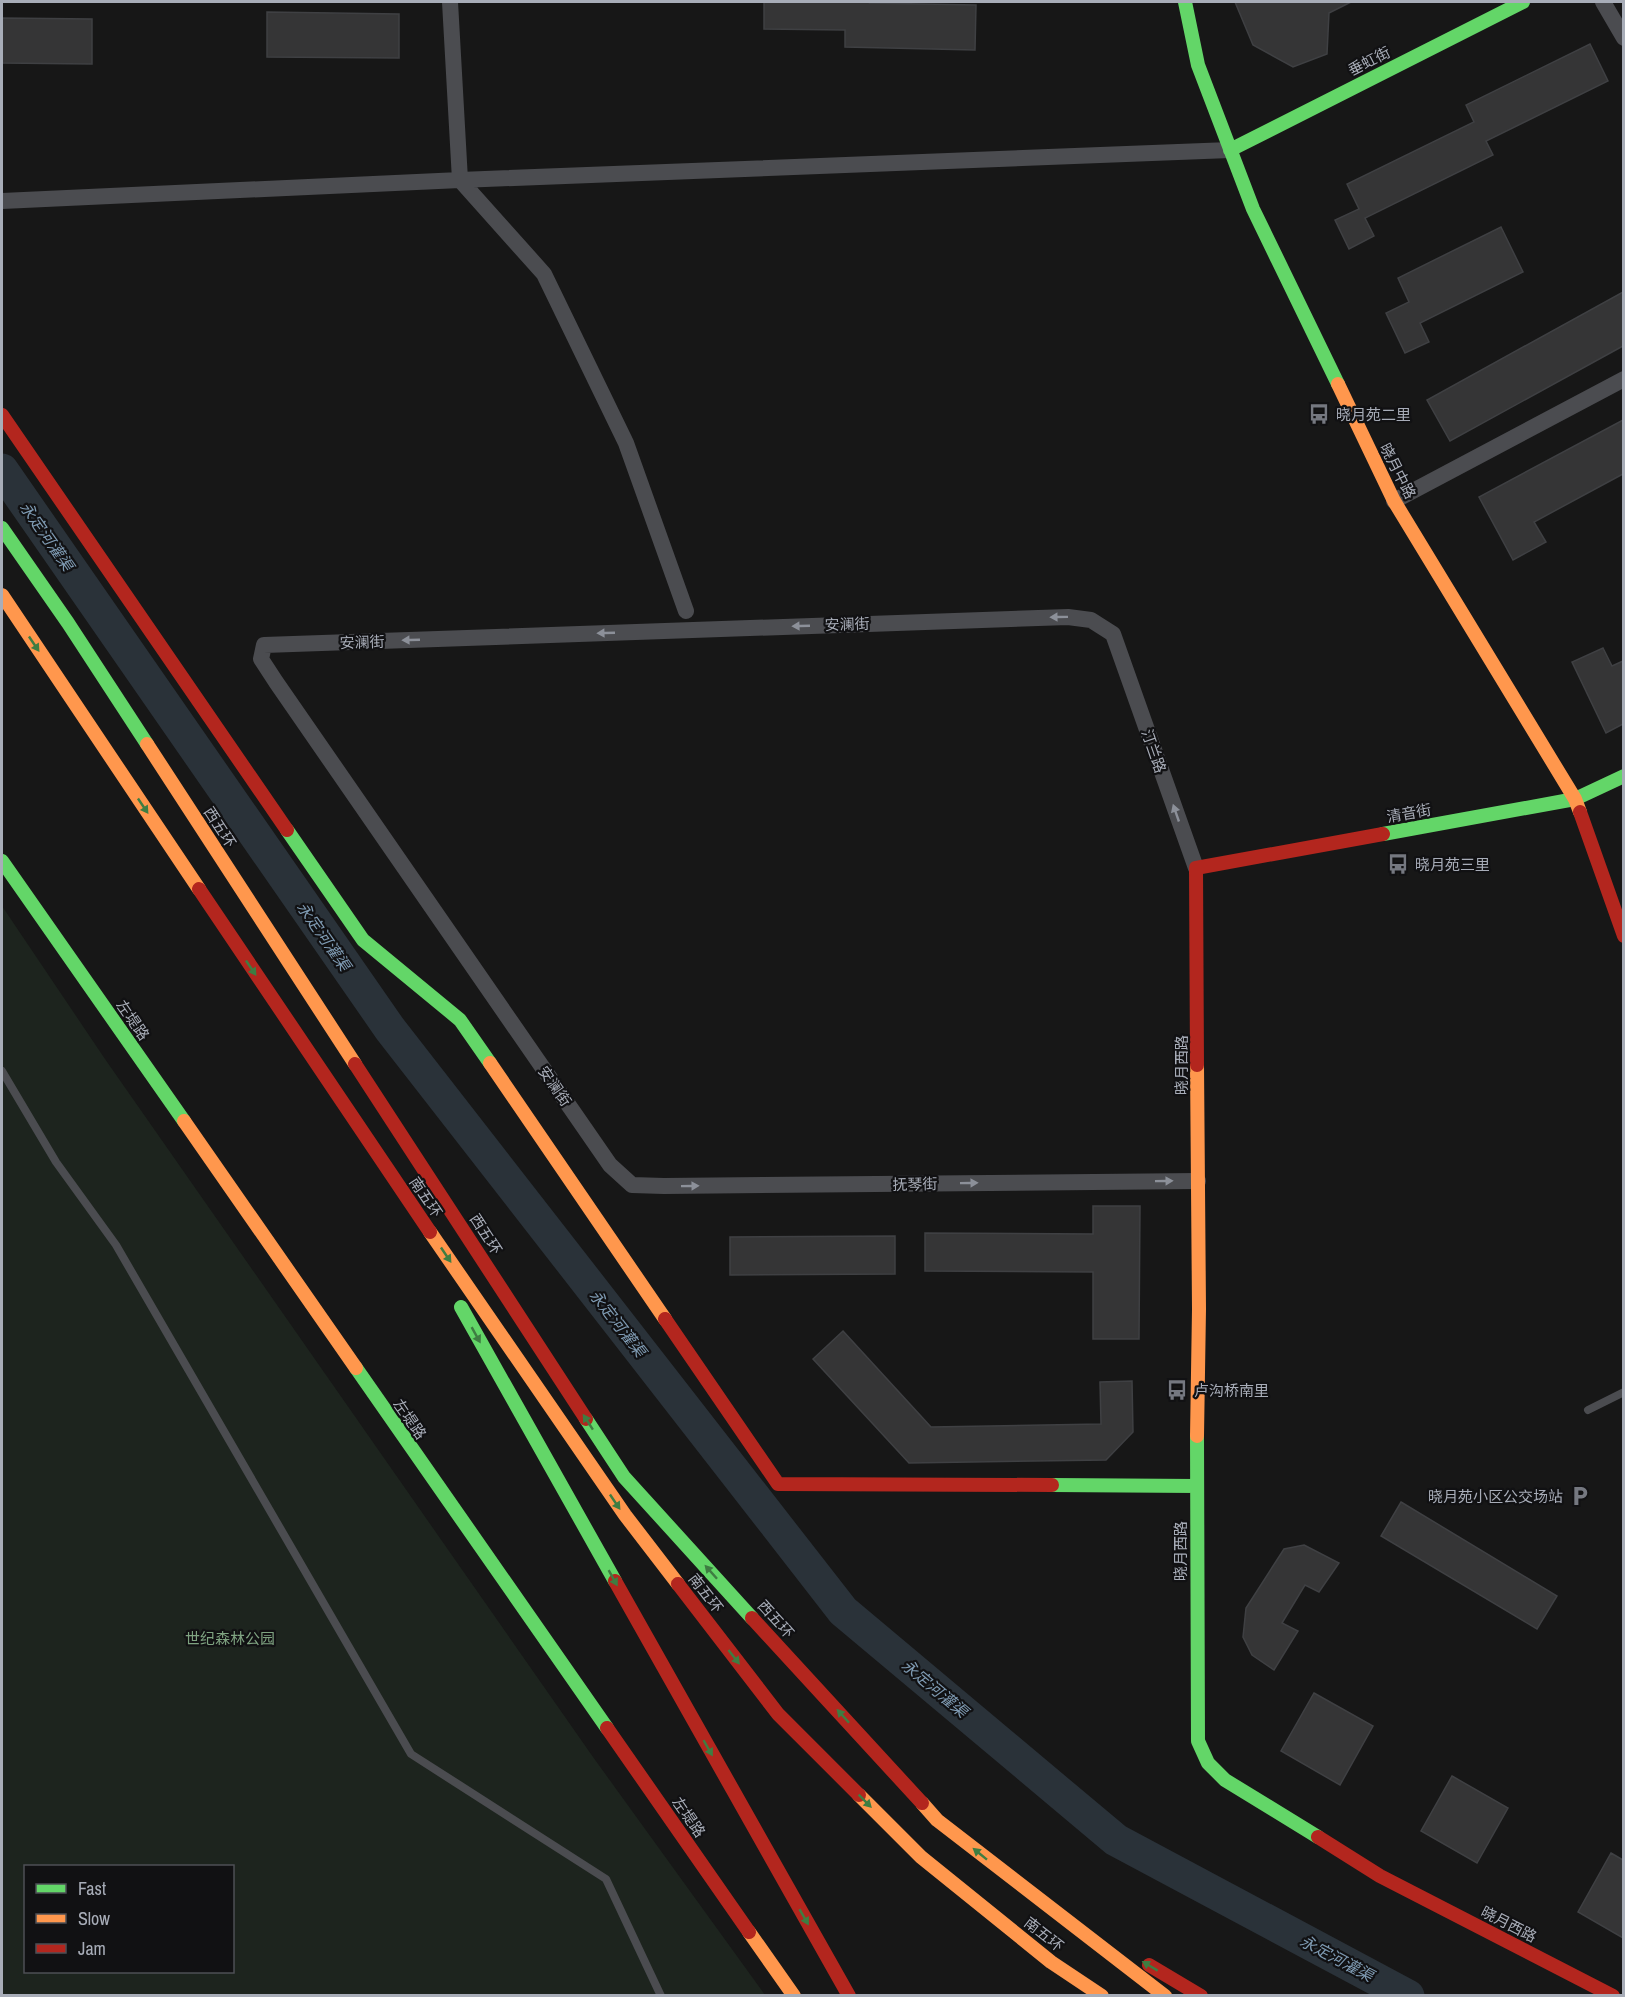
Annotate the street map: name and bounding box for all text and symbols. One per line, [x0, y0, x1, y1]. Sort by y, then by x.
street label: 垂虹街 [1344, 41, 1394, 81]
bus stop icon: 晓月苑二里 [1307, 402, 1331, 426]
place label: 晓月苑二里 [1336, 404, 1411, 425]
street label: 晓月中路 [1375, 439, 1421, 503]
water label: 永定河灌渠 [15, 497, 80, 577]
one-way arrow [1050, 612, 1069, 622]
street label: 安澜街 [824, 613, 870, 635]
one-way arrow [792, 622, 811, 631]
one-way arrow [597, 628, 616, 638]
street label: 安澜街 [339, 631, 385, 653]
one-way arrow [402, 635, 421, 645]
one-way arrow [28, 636, 39, 652]
street label: 汀兰路 [1137, 726, 1171, 776]
one-way arrow [137, 798, 148, 814]
street label: 清音街 [1385, 799, 1433, 827]
street label: 西五环 [199, 802, 241, 852]
one-way arrow [1171, 804, 1181, 822]
bus stop icon: 晓月苑三里 [1386, 852, 1410, 876]
place label: 晓月苑三里 [1415, 854, 1490, 875]
water label: 永定河灌渠 [292, 897, 357, 977]
one-way arrow [245, 960, 256, 976]
street label: 左堤路 [111, 996, 155, 1044]
street label: 晓月西路 [1171, 1035, 1192, 1095]
street label: 安澜街 [533, 1062, 577, 1110]
street label: 南五环 [405, 1172, 447, 1222]
street label: 抚琴街 [892, 1173, 938, 1195]
one-way arrow [1155, 1177, 1174, 1186]
one-way arrow [960, 1178, 979, 1188]
one-way arrow [681, 1181, 700, 1191]
street label: 西五环 [465, 1209, 507, 1259]
one-way arrow [440, 1246, 452, 1262]
water label: 永定河灌渠 [585, 1285, 653, 1363]
one-way arrow [471, 1326, 481, 1343]
bus stop icon: 卢沟桥南里 [1165, 1378, 1189, 1402]
place label: 卢沟桥南里 [1194, 1380, 1269, 1401]
street label: 左堤路 [388, 1395, 432, 1443]
one-way arrow [583, 1414, 594, 1430]
parking icon: 晓月苑小区公交场站 [1568, 1484, 1592, 1508]
place label: 晓月苑小区公交场站 [1428, 1486, 1563, 1507]
one-way arrow [609, 1494, 620, 1510]
street label: 晓月西路 [1170, 1521, 1191, 1581]
one-way arrow [704, 1565, 718, 1580]
street label: 南五环 [684, 1569, 728, 1617]
one-way arrow [607, 1570, 618, 1586]
street label: 西五环 [753, 1595, 799, 1643]
park label: 世纪森林公园 [185, 1628, 275, 1649]
one-way arrow [728, 1648, 740, 1664]
water label: 永定河灌渠 [897, 1654, 974, 1723]
one-way arrow [836, 1709, 850, 1723]
one-way arrow [703, 1740, 713, 1757]
street label: 左堤路 [667, 1793, 711, 1841]
one-way arrow [857, 1793, 871, 1807]
one-way arrow [972, 1847, 988, 1860]
legend [24, 1865, 234, 1973]
text: Fast [78, 1876, 106, 1901]
street label: 晓月西路 [1477, 1901, 1541, 1947]
text: Slow [78, 1906, 110, 1931]
one-way arrow [799, 1909, 810, 1925]
street label: 南五环 [1020, 1912, 1068, 1956]
water label: 永定河灌渠 [1297, 1930, 1379, 1987]
text: Jam [78, 1936, 106, 1961]
one-way arrow [1142, 1960, 1158, 1971]

